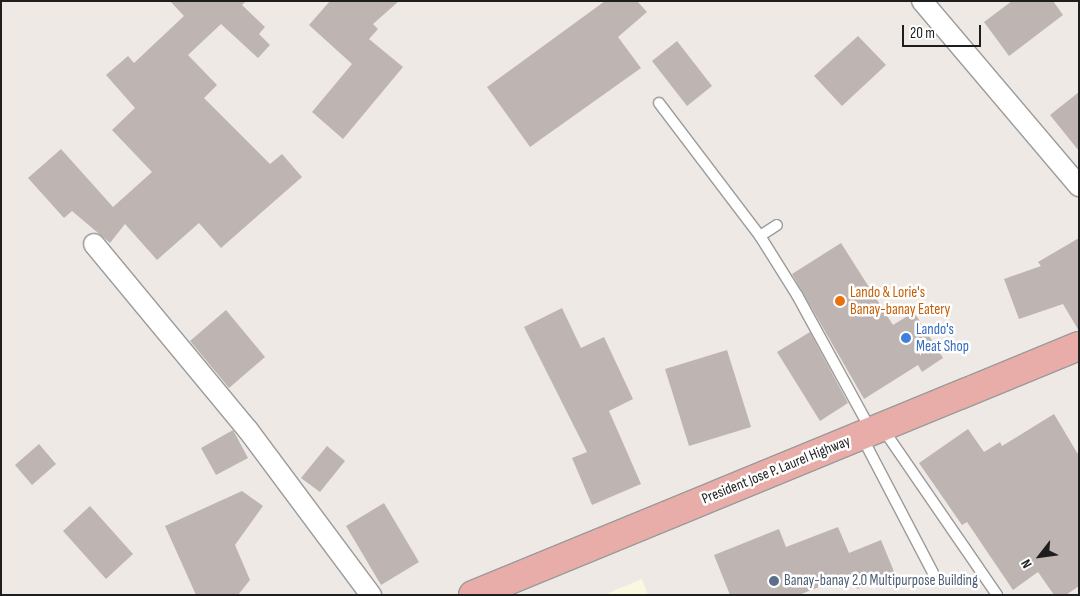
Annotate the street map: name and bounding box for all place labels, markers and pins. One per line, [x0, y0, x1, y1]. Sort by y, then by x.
place label: Lando & Lorie's Banay-banay Eatery [850, 283, 950, 318]
marker: Lando & Lorie's Banay-banay Eatery [834, 295, 846, 307]
place label: Lando's Meat Shop [916, 320, 969, 355]
marker: Lando's Meat Shop [900, 332, 912, 344]
place label: Banay-banay 2.0 Multipurpose Building [784, 572, 978, 590]
marker: Banay-banay 2.0 Multipurpose Building [768, 575, 780, 587]

